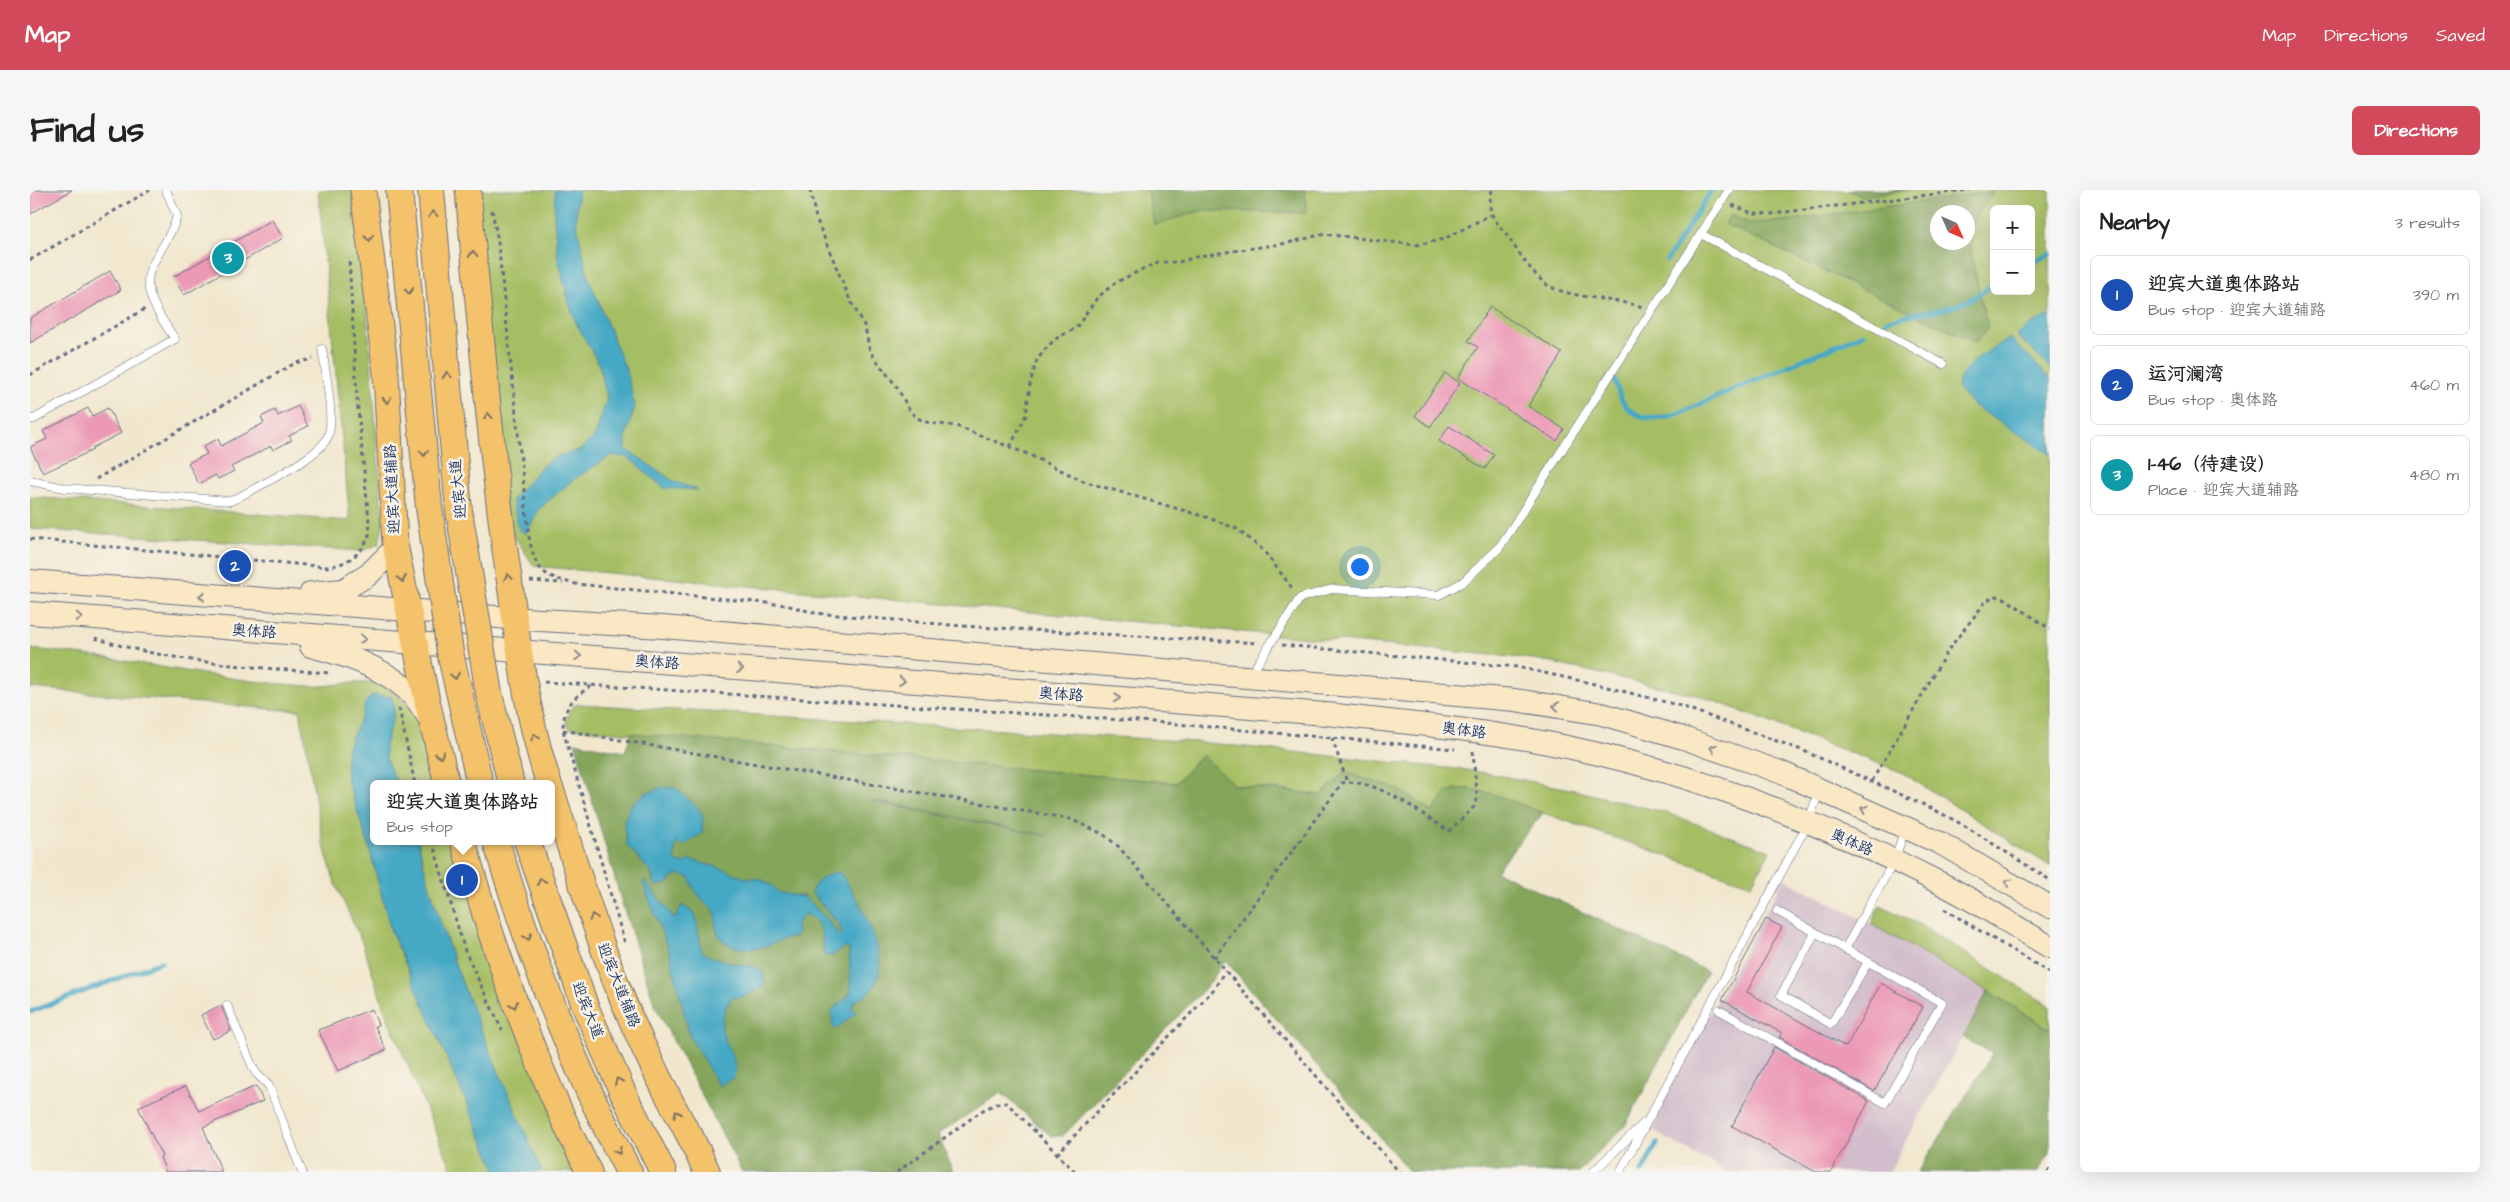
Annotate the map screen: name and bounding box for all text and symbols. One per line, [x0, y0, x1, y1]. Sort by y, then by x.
text: Map [25, 18, 70, 52]
text: Map [2262, 23, 2296, 48]
text: Directions [2324, 23, 2408, 48]
text: Saved [2436, 23, 2485, 48]
text: Find us [30, 106, 144, 155]
button: Directions [2352, 106, 2480, 155]
north arrow [1930, 205, 1975, 250]
map controls [1990, 205, 2035, 295]
button: + [1990, 205, 2035, 250]
text: Nearby [2100, 208, 2170, 237]
one-way arrow [428, 209, 439, 217]
text: 3 results [2395, 212, 2460, 234]
one-way arrow [363, 235, 374, 243]
pin: 3 [212, 239, 244, 277]
one-way arrow [468, 250, 479, 258]
button: − [1990, 250, 2035, 295]
text: 迎宾大道奥体路站 [2148, 271, 2300, 298]
text: 1 [2116, 284, 2118, 306]
text: 390 m [2413, 284, 2459, 306]
one-way arrow [403, 287, 414, 295]
text: Bus stop · 迎宾大道辅路 [2148, 299, 2325, 321]
text: 运河澜湾 [2148, 361, 2224, 388]
one-way arrow [442, 371, 453, 379]
text: 2 [2112, 374, 2122, 396]
text: 460 m [2409, 374, 2459, 396]
text: Bus stop · 奥体路 [2148, 389, 2277, 411]
one-way arrow [382, 396, 393, 404]
one-way arrow [483, 411, 494, 419]
street label: 迎宾大道辅路 [380, 443, 405, 534]
one-way arrow [418, 449, 429, 457]
text: 1-46（待建设） [2148, 451, 2276, 478]
street label: 迎宾大道 [445, 458, 472, 520]
text: 3 [2113, 464, 2121, 486]
text: 480 m [2409, 464, 2459, 486]
text: Place · 迎宾大道辅路 [2148, 479, 2299, 501]
pin: 2 [219, 547, 251, 585]
your location [1347, 554, 1373, 580]
one-way arrow [504, 573, 514, 581]
one-way arrow [397, 575, 407, 583]
one-way arrow [198, 590, 206, 601]
one-way arrow [75, 611, 83, 622]
street label: 奥体路 [231, 619, 277, 644]
one-way arrow [359, 634, 367, 645]
one-way arrow [575, 650, 583, 661]
street label: 奥体路 [634, 650, 680, 675]
one-way arrow [737, 663, 745, 674]
one-way arrow [450, 672, 460, 681]
one-way arrow [899, 676, 907, 687]
street label: 奥体路 [1038, 682, 1084, 707]
one-way arrow [1113, 693, 1121, 704]
one-way arrow [1552, 702, 1561, 712]
street label: 奥体路 [1440, 717, 1488, 744]
one-way arrow [530, 733, 540, 742]
one-way arrow [1709, 744, 1718, 754]
one-way arrow [434, 750, 445, 759]
popup [370, 780, 555, 845]
text: 迎宾大道奥体路站 [386, 789, 539, 816]
one-way arrow [1860, 804, 1869, 815]
text: Bus stop [386, 816, 453, 838]
street label: 奥体路 [1827, 824, 1877, 861]
pin: 1 [446, 861, 478, 899]
one-way arrow [537, 877, 547, 886]
one-way arrow [2005, 878, 2014, 888]
one-way arrow [589, 913, 599, 921]
one-way arrow [522, 933, 532, 941]
street label: 迎宾大道辅路 [592, 940, 645, 1031]
street label: 迎宾大道 [567, 978, 609, 1042]
one-way arrow [508, 1000, 518, 1008]
one-way arrow [614, 1077, 625, 1086]
one-way arrow [673, 1111, 683, 1120]
one-way arrow [612, 1146, 622, 1155]

